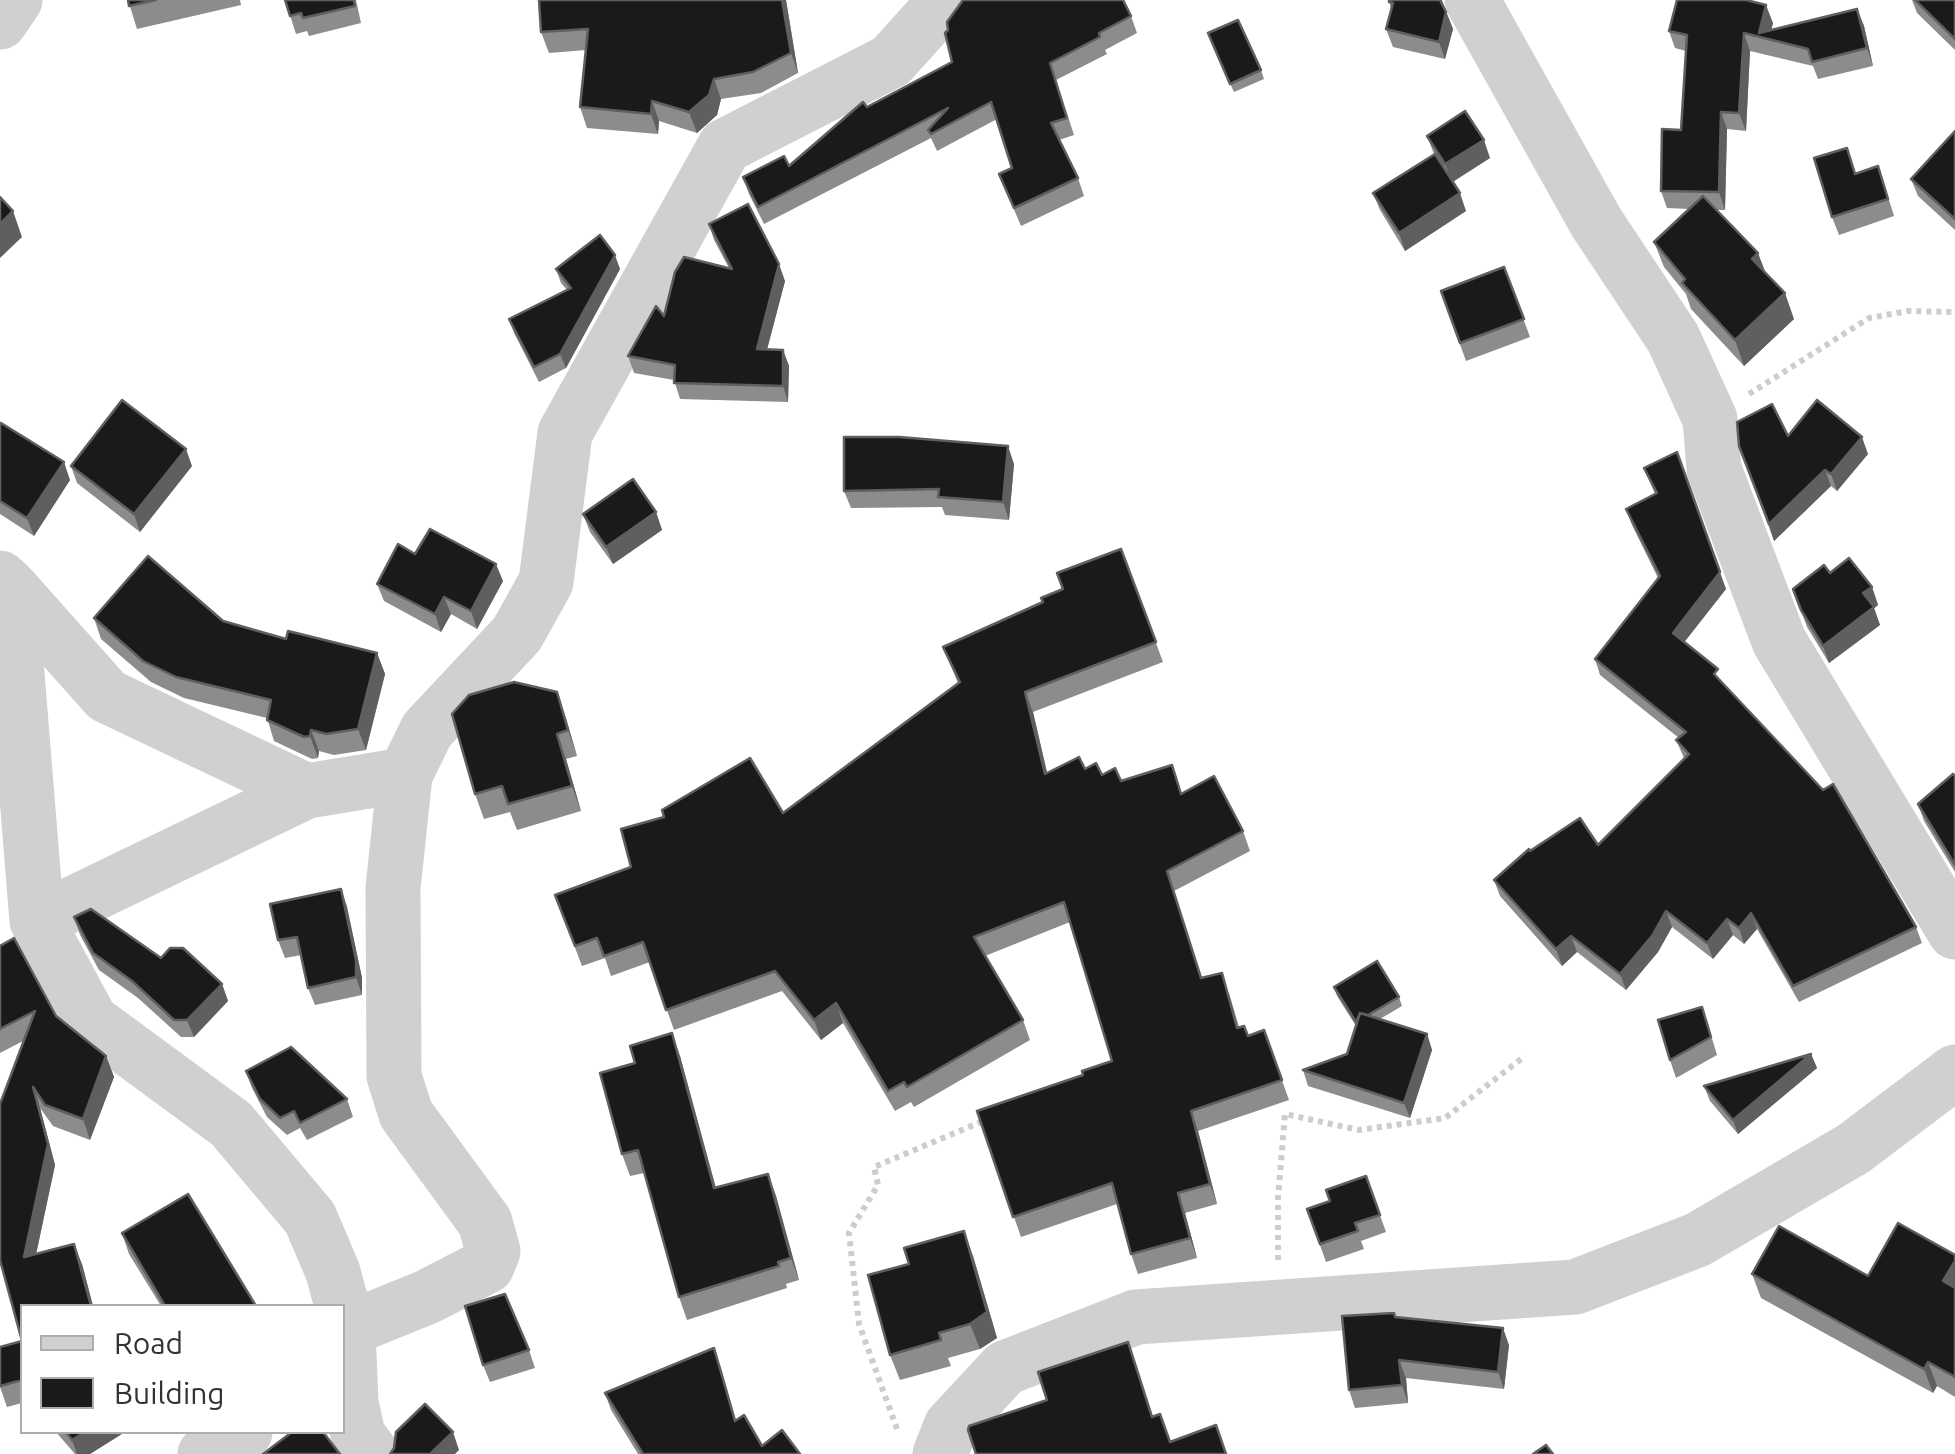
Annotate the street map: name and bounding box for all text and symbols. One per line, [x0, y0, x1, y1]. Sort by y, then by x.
legend [20, 1304, 345, 1434]
text: Road [114, 1326, 183, 1360]
text: Building [114, 1376, 225, 1410]

